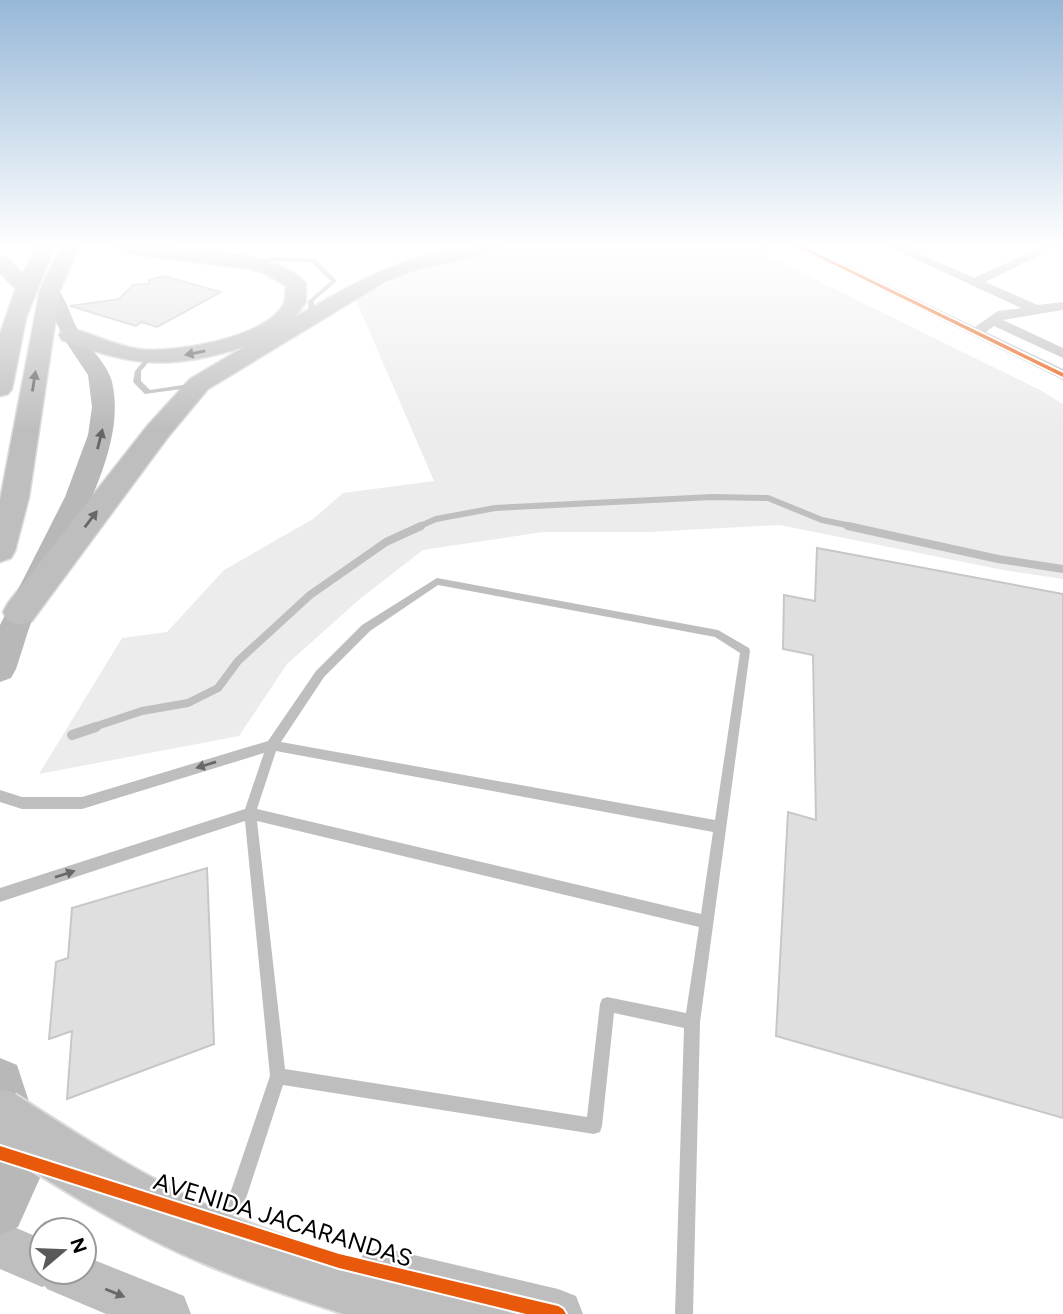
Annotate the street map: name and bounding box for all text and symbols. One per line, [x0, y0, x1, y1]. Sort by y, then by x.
one-way arrow [184, 348, 206, 359]
one-way arrow [29, 370, 40, 392]
one-way arrow [95, 428, 106, 450]
one-way arrow [84, 510, 98, 528]
one-way arrow [196, 761, 217, 771]
one-way arrow [54, 868, 75, 879]
street label: AVENIDA JACARANDAS [150, 1166, 416, 1273]
north arrow [28, 1216, 98, 1286]
text: N [65, 1235, 92, 1256]
one-way arrow [105, 1288, 126, 1299]

